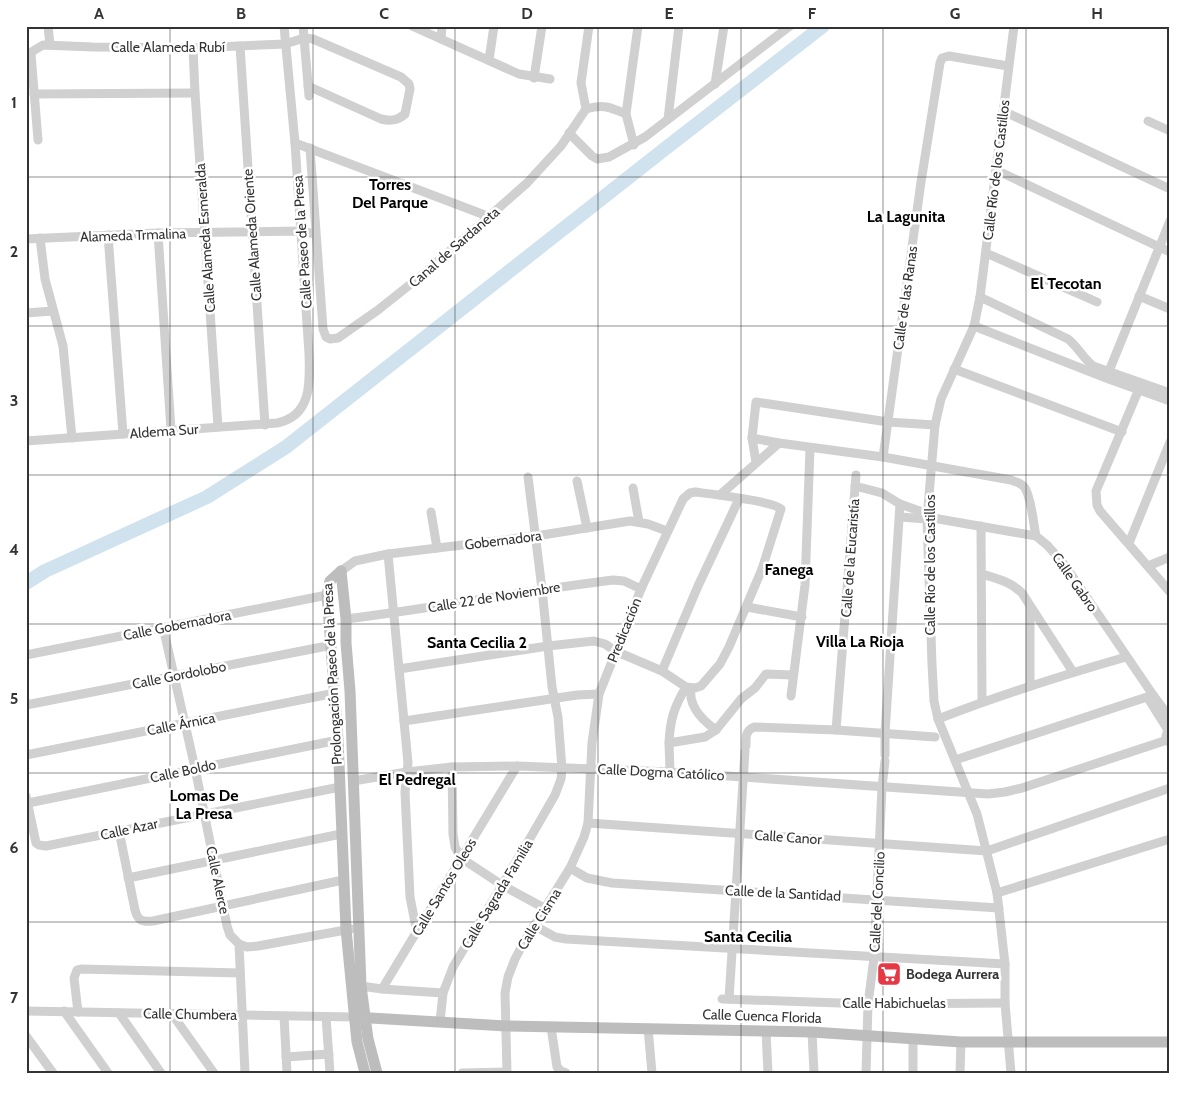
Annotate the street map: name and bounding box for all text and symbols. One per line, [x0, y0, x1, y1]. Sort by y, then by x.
text: A [94, 4, 104, 23]
text: B [236, 4, 246, 23]
text: C [379, 4, 389, 23]
text: D [521, 4, 533, 23]
text: E [664, 4, 674, 23]
text: F [808, 4, 817, 23]
text: G [950, 4, 960, 23]
text: H [1091, 4, 1103, 23]
street label: Calle Alameda Rubí [111, 38, 225, 56]
text: 1 [11, 93, 17, 112]
street label: Calle Río de los Castillos [978, 99, 1014, 241]
street label: Calle Alameda Esmeralda [191, 163, 219, 313]
street label: Calle Alameda Oriente [238, 168, 266, 302]
street label: Calle Paseo de la Presa [288, 174, 316, 309]
district label: Torres Del Parque [352, 175, 428, 212]
street label: Canal de Sardaneta [405, 202, 503, 291]
district label: La Lagunita [867, 207, 945, 226]
street label: Alameda Trmalina [80, 224, 187, 246]
text: 2 [10, 242, 18, 261]
street label: Calle de las Ranas [889, 245, 921, 351]
district label: El Tecotan [1030, 274, 1102, 293]
text: 3 [10, 391, 18, 410]
street label: Aldema Sur [129, 420, 199, 442]
street label: Calle Río de los Castillos [921, 494, 939, 636]
street label: Calle de la Eucaristía [837, 498, 863, 618]
street label: Gobernadora [463, 526, 543, 554]
text: 4 [9, 540, 19, 559]
street label: Calle Gabro [1048, 549, 1102, 615]
district label: Fanega [765, 560, 813, 579]
street label: Calle 22 de Noviembre [427, 578, 561, 616]
street label: Prolongación Paseo de la Presa [318, 583, 346, 765]
street label: Predicación [603, 595, 645, 665]
street label: Calle Gobernadora [121, 606, 233, 644]
district label: Villa La Rioja [816, 632, 904, 651]
district label: Santa Cecilia 2 [427, 633, 527, 652]
street label: Calle Gordolobo [130, 657, 228, 693]
text: 5 [10, 689, 18, 708]
street label: Calle Árnica [145, 709, 217, 739]
street label: Calle Boldo [148, 755, 218, 787]
street label: Calle Dogma Católico [597, 760, 725, 784]
district label: El Pedregal [378, 770, 456, 789]
district label: Lomas De La Presa [170, 786, 238, 823]
street label: Calle Azar [98, 814, 160, 844]
street label: Calle Canor [754, 826, 823, 848]
street label: Calle Santos Oleos [408, 835, 480, 939]
street label: Calle Sagrada Familia [457, 836, 537, 952]
text: 6 [10, 838, 19, 857]
street label: Calle Alerce [202, 844, 234, 916]
street label: Calle del Concilio [865, 851, 889, 953]
street label: Calle de la Santidad [725, 881, 841, 905]
street label: Calle Cisma [513, 885, 565, 953]
district label: Santa Cecilia [704, 927, 792, 946]
supermarket icon: Bodega Aurrera [876, 961, 902, 987]
place label: Bodega Aurrera [906, 965, 999, 983]
text: 7 [10, 988, 19, 1007]
street label: Calle Habichuelas [842, 994, 946, 1012]
street label: Calle Chumbera [143, 1004, 237, 1024]
street label: Calle Cuenca Florida [702, 1005, 822, 1027]

